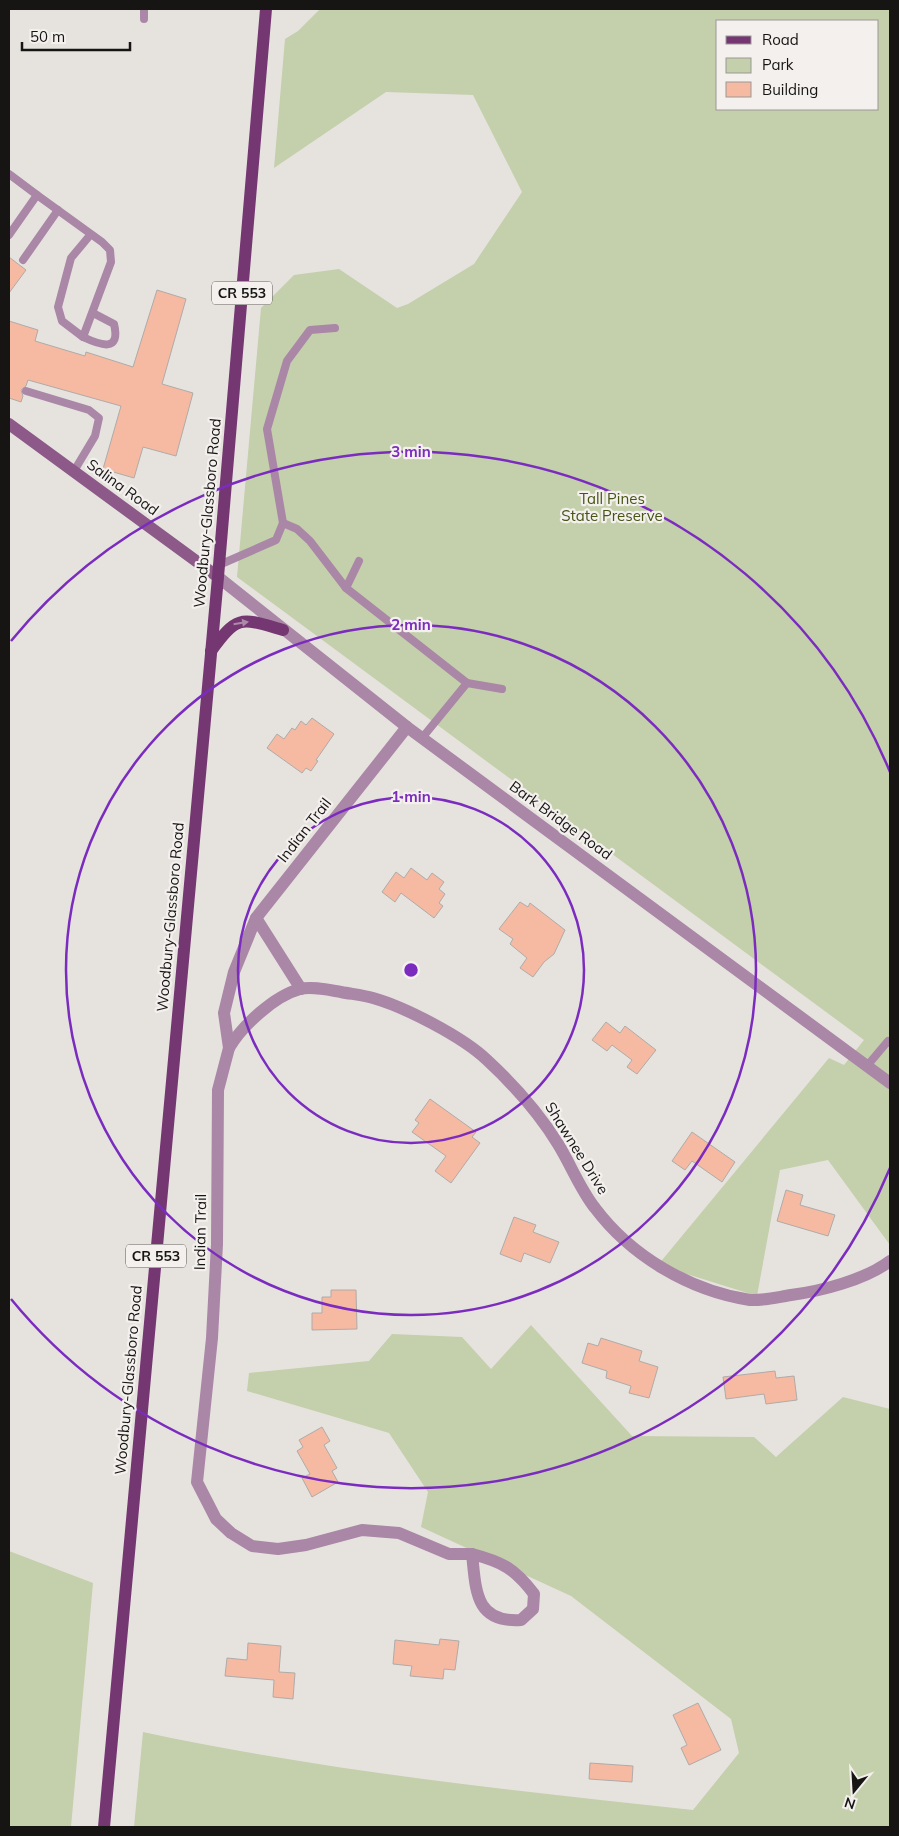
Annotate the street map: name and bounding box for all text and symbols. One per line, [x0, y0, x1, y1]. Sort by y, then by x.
scale bar [22, 20, 130, 52]
legend [716, 20, 879, 110]
text: 50 m [30, 27, 65, 46]
text: Road [762, 30, 799, 49]
text: Park [762, 55, 794, 74]
text: Building [762, 80, 818, 99]
road number: CR 553 [212, 282, 272, 304]
street label: Woodbury-Glassboro Road [189, 417, 225, 609]
text: 3 min [391, 442, 431, 461]
street label: Salina Road [83, 455, 163, 519]
park label: Tall Pines State Preserve [561, 489, 663, 525]
text: 2 min [391, 615, 431, 634]
one-way arrow [234, 618, 250, 626]
street label: Bark Bridge Road [506, 776, 616, 864]
text: 1 min [391, 787, 431, 806]
street label: Indian Trail [273, 794, 335, 866]
street label: Woodbury-Glassboro Road [152, 821, 188, 1013]
centre of rings [402, 961, 420, 979]
street label: Shawnee Drive [541, 1098, 613, 1198]
street label: Indian Trail [190, 1194, 210, 1270]
road number: CR 553 [126, 1244, 186, 1268]
street label: Woodbury-Glassboro Road [110, 1284, 146, 1476]
north arrow [829, 1766, 879, 1816]
text: N [842, 1793, 858, 1814]

